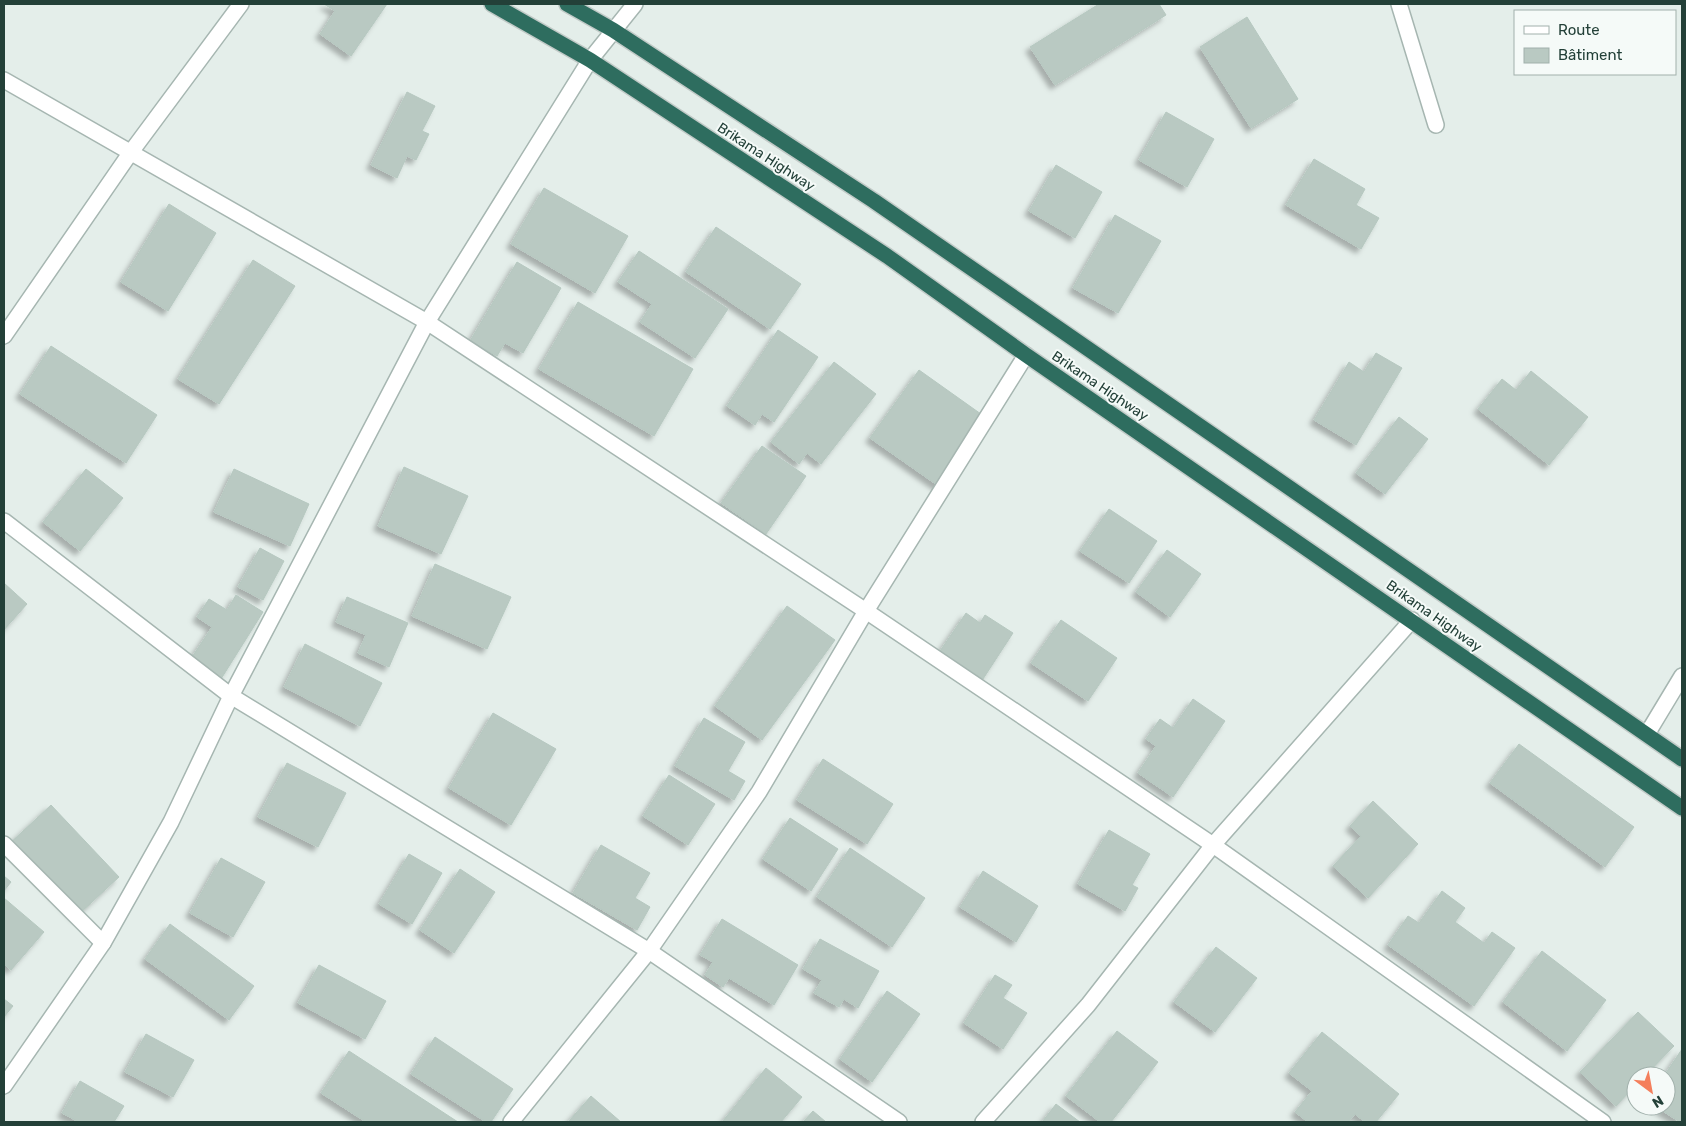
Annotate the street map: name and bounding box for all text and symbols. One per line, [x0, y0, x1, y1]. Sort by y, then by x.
legend [1514, 10, 1676, 75]
text: Route [1558, 21, 1600, 39]
text: Bâtiment [1558, 46, 1622, 64]
street label: Brikama Highway [714, 119, 818, 195]
street label: Brikama Highway [1048, 347, 1152, 425]
street label: Brikama Highway [1383, 577, 1485, 656]
north arrow [1626, 1066, 1676, 1116]
text: N [1649, 1092, 1666, 1111]

